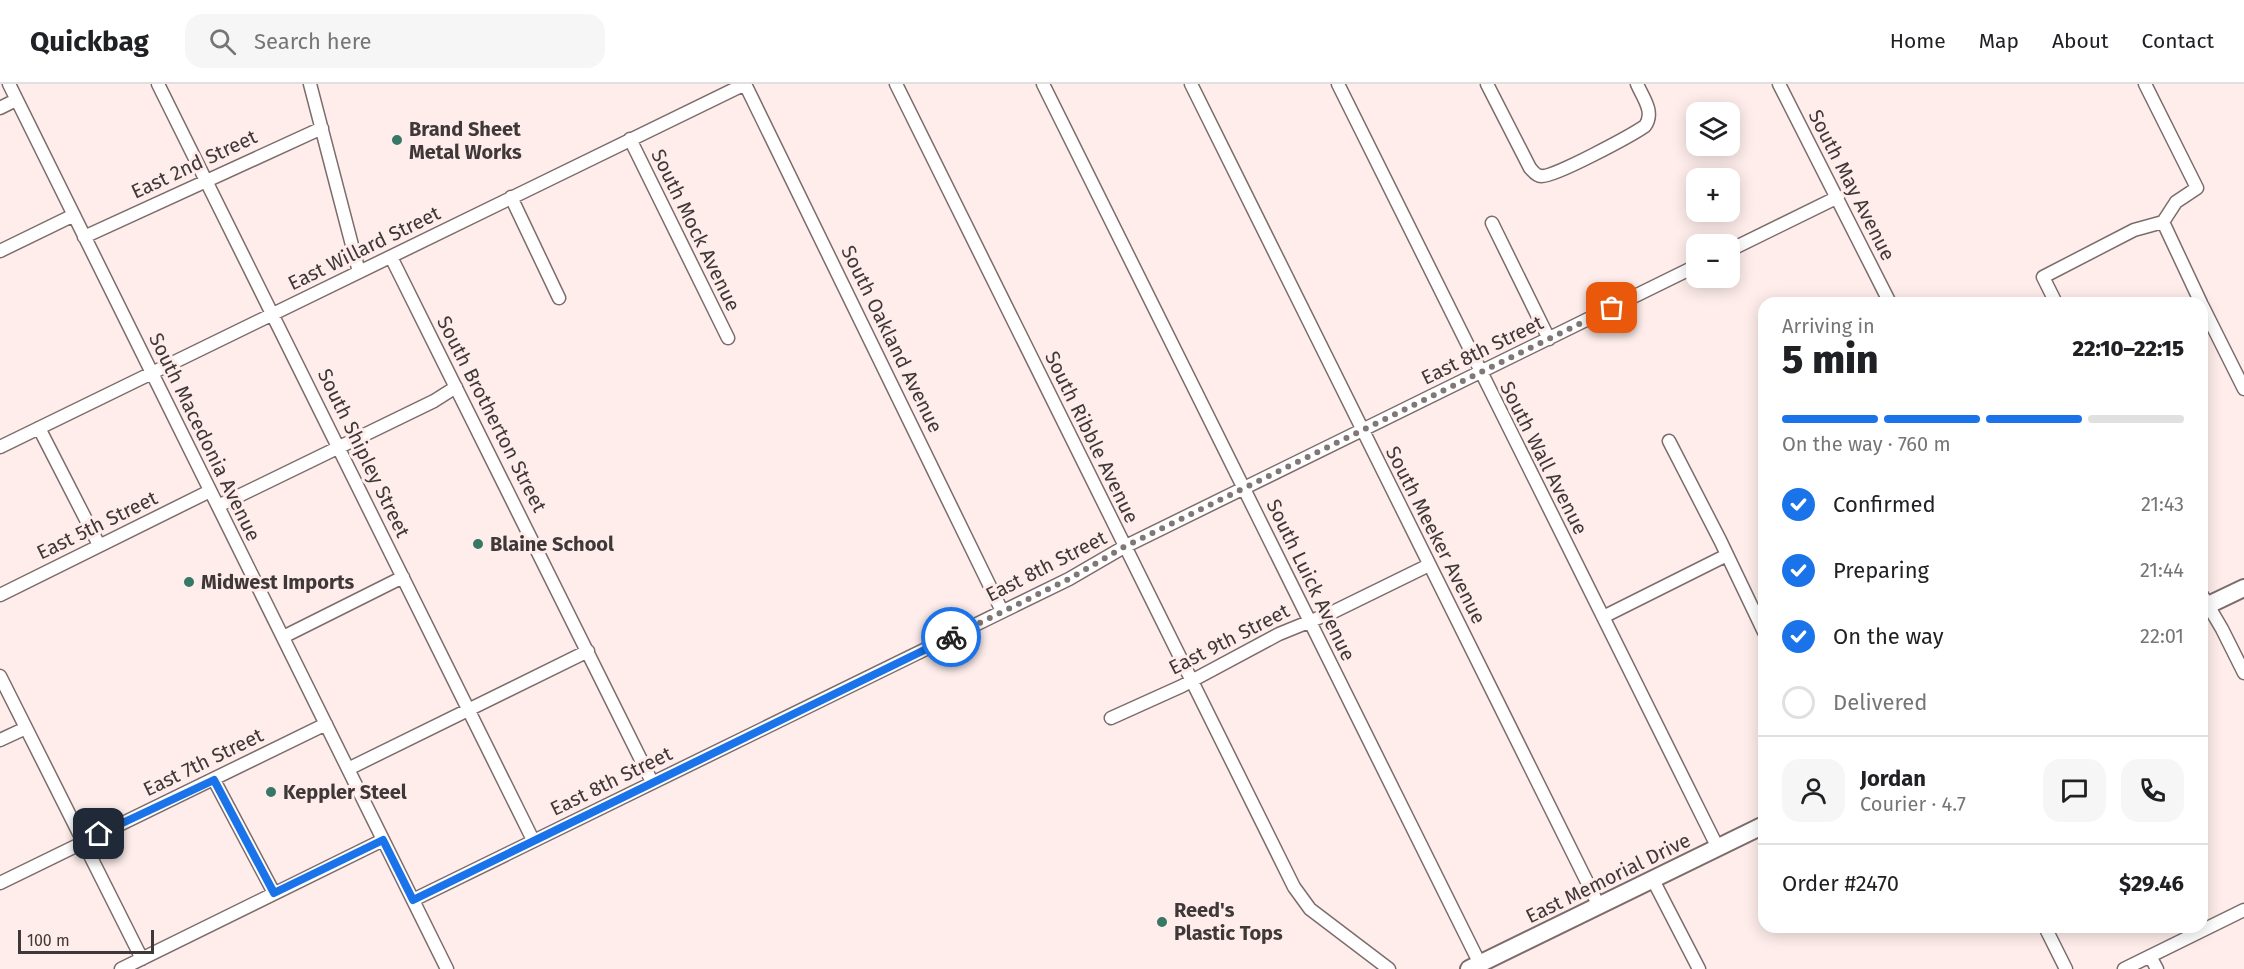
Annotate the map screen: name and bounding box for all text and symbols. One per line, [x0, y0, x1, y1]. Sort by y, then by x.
search box [185, 14, 605, 68]
text: Quickbag [30, 25, 149, 58]
icon: search [206, 25, 239, 58]
text: Search here [254, 28, 372, 55]
text: Home [1890, 28, 1946, 54]
text: Map [1979, 28, 2019, 54]
text: About [2052, 28, 2109, 54]
text: Contact [2142, 28, 2214, 54]
map controls [1686, 102, 1740, 288]
button: layers [1686, 102, 1740, 156]
street label: South May Avenue [1804, 106, 1900, 264]
place label: Brand Sheet Metal Works [409, 117, 522, 164]
street label: East 2nd Street [127, 124, 261, 204]
marker: Brand Sheet Metal Works [390, 133, 404, 147]
street label: South Mock Avenue [646, 145, 746, 315]
button: + [1686, 168, 1740, 222]
street label: East Willard Street [284, 200, 445, 295]
button: − [1686, 234, 1740, 288]
street label: South Oakland Avenue [836, 242, 948, 436]
pin [1586, 282, 1637, 333]
icon: bag [1595, 291, 1628, 324]
street label: East 8th Street [1417, 310, 1548, 390]
street label: South Brotherton Street [432, 312, 552, 517]
text: Arriving in [1782, 314, 1875, 338]
street label: South Macedonia Avenue [144, 329, 266, 545]
text: 22:10–22:15 [2072, 335, 2184, 362]
text: 5 min [1782, 337, 1878, 383]
street label: South Ribble Avenue [1040, 347, 1144, 527]
street label: South Shipley Street [313, 365, 416, 542]
street label: South Wall Avenue [1495, 377, 1593, 539]
text: On the way · 760 m [1782, 432, 1951, 456]
street label: South Meeker Avenue [1381, 442, 1491, 628]
street label: East 5th Street [33, 485, 162, 565]
icon: check [1782, 488, 1815, 521]
text: Confirmed [1833, 491, 1936, 518]
text: 21:43 [2141, 492, 2184, 516]
street label: South Luick Avenue [1261, 495, 1361, 665]
street label: East 8th Street [982, 525, 1111, 607]
place label: Blaine School [490, 532, 614, 556]
marker: Blaine School [471, 537, 485, 551]
icon: check [1782, 554, 1815, 587]
text: Preparing [1833, 557, 1929, 584]
text: 21:44 [2140, 558, 2184, 582]
place label: Midwest Imports [201, 570, 355, 594]
marker: Midwest Imports [182, 575, 196, 589]
street label: East 9th Street [1165, 598, 1294, 680]
courier [921, 607, 981, 667]
icon: check [1782, 620, 1815, 653]
icon: bike [935, 621, 968, 654]
text: On the way [1833, 623, 1944, 650]
text: 22:01 [2140, 624, 2184, 648]
text: Delivered [1833, 689, 1928, 716]
street label: East 7th Street [139, 722, 268, 801]
street label: East 8th Street [546, 741, 677, 821]
button: person [1782, 759, 1845, 822]
button: chat [2043, 759, 2106, 822]
button: phone [2121, 759, 2184, 822]
text: Jordan [1860, 765, 1926, 792]
place label: Keppler Steel [283, 780, 407, 804]
marker: Keppler Steel [264, 785, 278, 799]
text: Courier · 4.7 [1860, 792, 1966, 816]
pin [73, 808, 124, 859]
icon: home [82, 817, 115, 850]
street label: East Memorial Drive [1522, 828, 1694, 928]
text: Order #2470 [1782, 870, 1899, 897]
text: $29.46 [2119, 870, 2184, 897]
place label: Reed's Plastic Tops [1174, 898, 1283, 945]
marker: Reed's Plastic Tops [1155, 915, 1169, 929]
scale bar [18, 927, 154, 954]
text: 100 m [27, 931, 70, 950]

